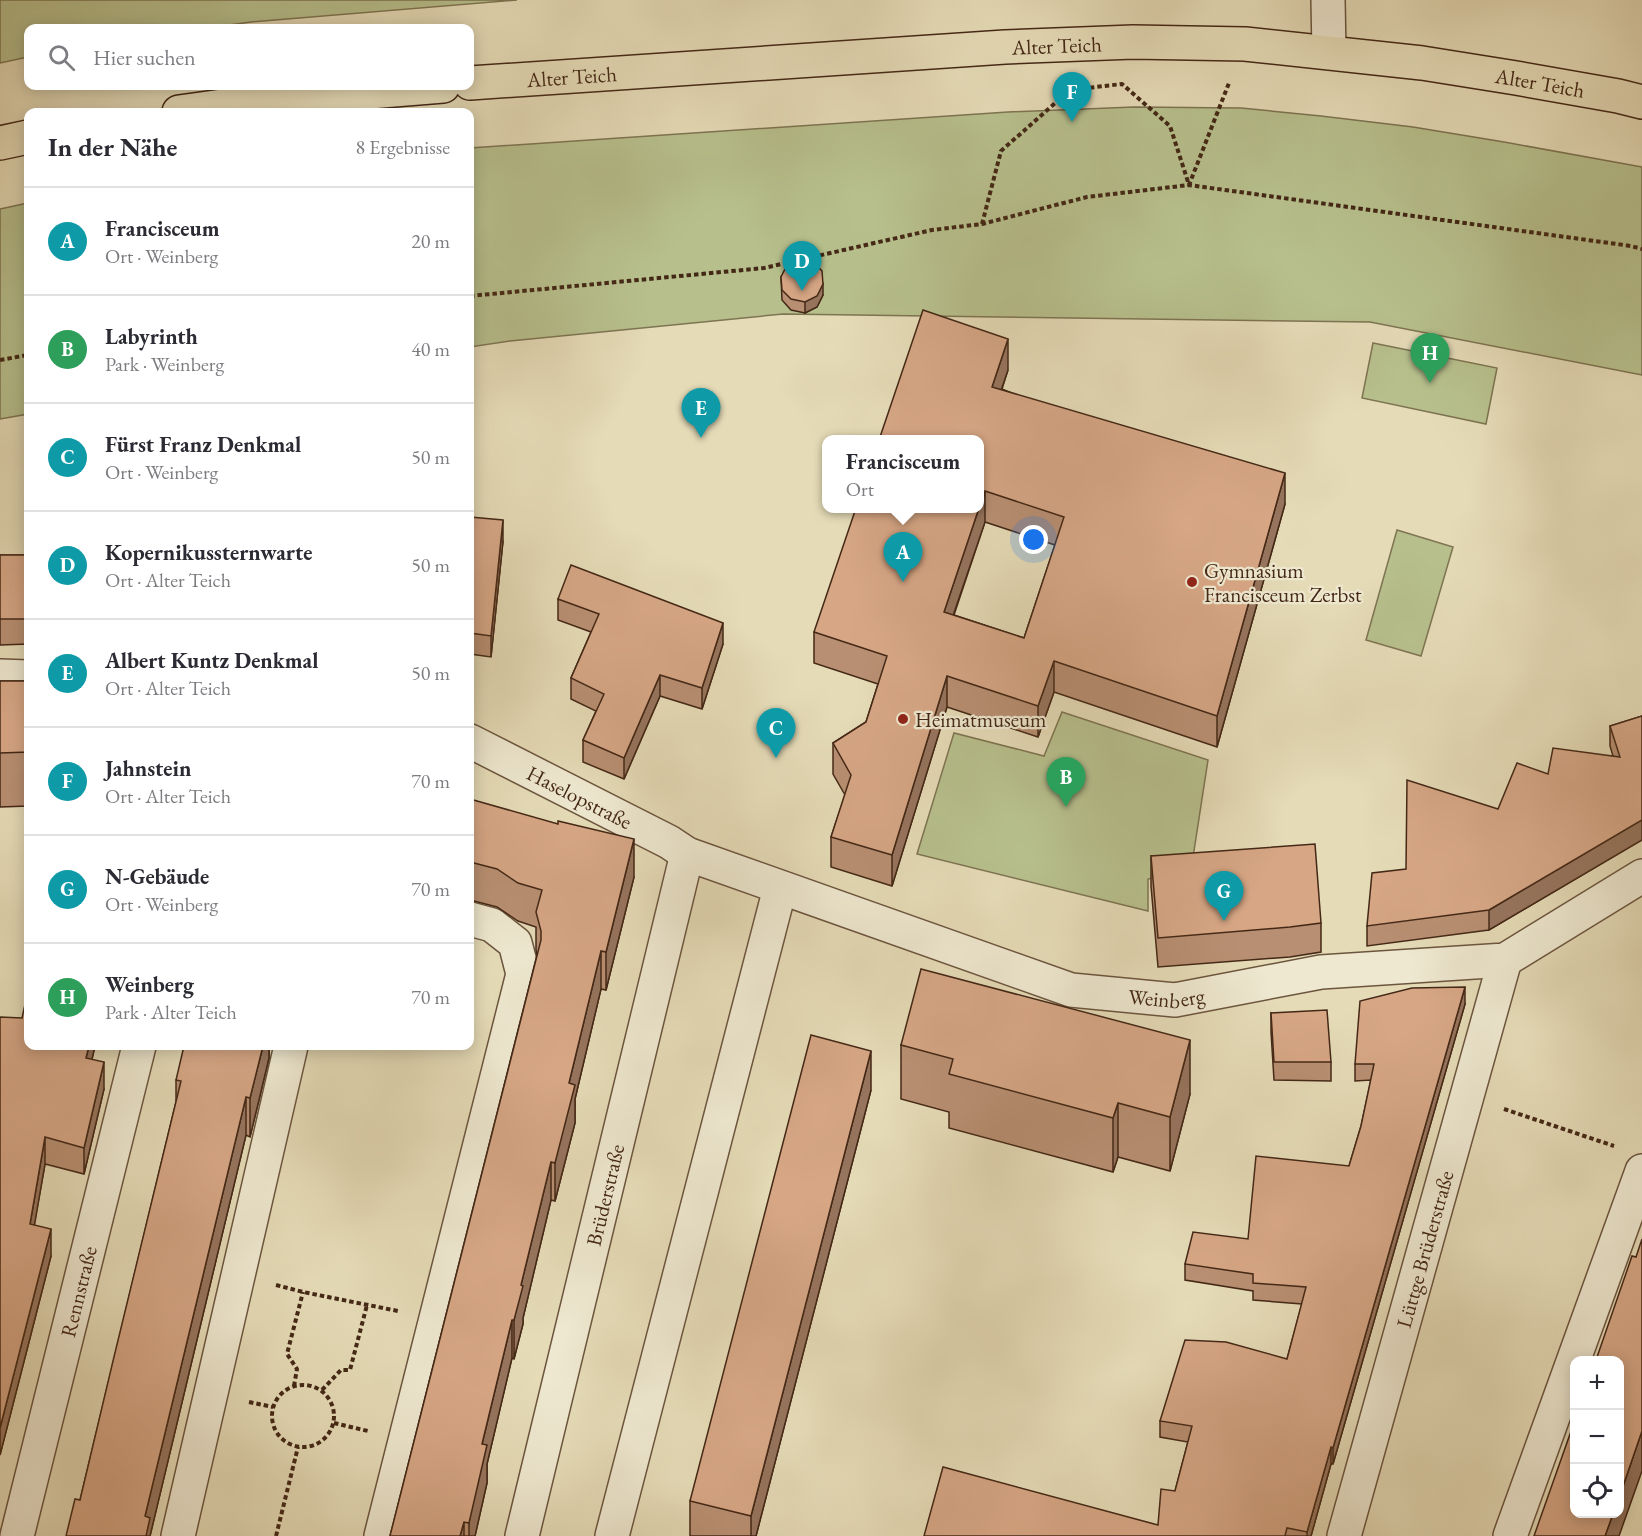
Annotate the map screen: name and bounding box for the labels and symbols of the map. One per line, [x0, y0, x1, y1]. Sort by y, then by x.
street label: Alter Teich [1010, 30, 1103, 60]
street label: Alter Teich [525, 60, 618, 93]
street label: Alter Teich [1492, 61, 1587, 103]
pin: F [1052, 72, 1092, 122]
pin: D [782, 242, 822, 291]
pin: H [1410, 334, 1450, 383]
pin: E [682, 388, 720, 438]
your location [1019, 525, 1048, 554]
pin: A [884, 532, 922, 582]
place label: Gymnasium Francisceum Zerbst [1204, 557, 1362, 608]
marker: Gymnasium Francisceum Zerbst [1185, 575, 1199, 589]
place label: Heimatmuseum [915, 706, 1046, 733]
pin: C [756, 708, 796, 758]
marker: Heimatmuseum [896, 712, 910, 726]
pin: B [1046, 758, 1086, 807]
street label: Haselopstraße [523, 759, 637, 835]
pin: G [1204, 872, 1244, 921]
street label: Weinberg [1127, 981, 1208, 1014]
street label: Brüderstraße [579, 1141, 630, 1249]
street label: Lüttge Brüderstraße [1389, 1167, 1459, 1331]
street label: Rennstraße [54, 1243, 102, 1340]

